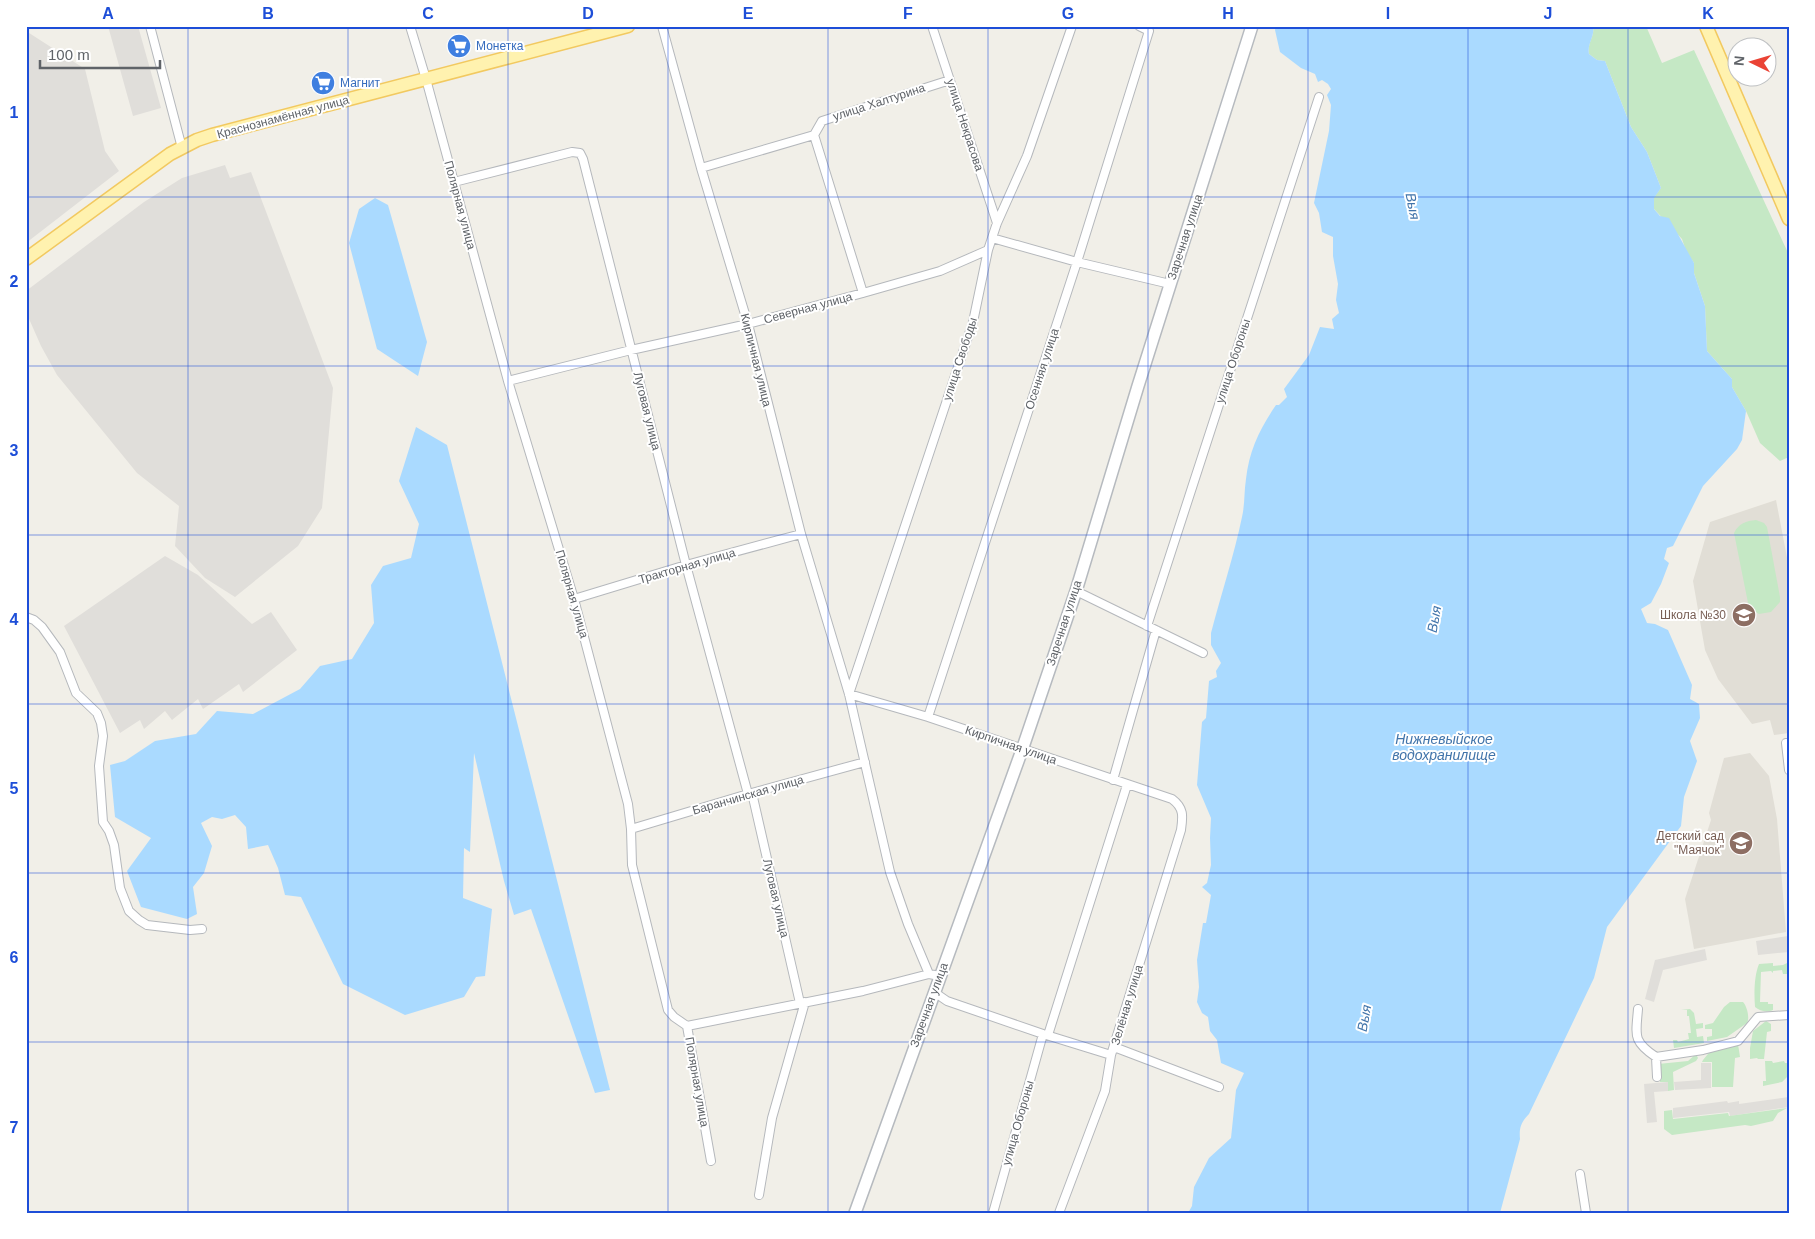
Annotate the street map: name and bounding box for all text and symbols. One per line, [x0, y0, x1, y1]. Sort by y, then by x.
text: A [102, 5, 114, 22]
text: B [262, 5, 274, 22]
text: C [422, 5, 434, 22]
text: D [582, 5, 594, 22]
text: E [743, 5, 754, 22]
text: F [903, 5, 913, 22]
text: G [1062, 5, 1074, 22]
text: H [1222, 5, 1234, 22]
text: I [1386, 5, 1390, 22]
text: J [1544, 5, 1552, 22]
text: K [1702, 5, 1714, 22]
supermarket icon: Монетка [446, 33, 472, 59]
scale bar [40, 38, 160, 70]
north arrow [1728, 38, 1778, 88]
place label: Монетка [476, 39, 524, 53]
text: 100 m [48, 46, 90, 63]
text: N [1731, 55, 1747, 67]
supermarket icon: Магнит [310, 70, 336, 96]
place label: Магнит [340, 76, 381, 90]
street label: улица Некрасова [944, 77, 987, 173]
street label: улица Халтурина [831, 80, 927, 124]
street label: Краснознамённая улица [216, 93, 351, 141]
text: 1 [10, 104, 19, 121]
street label: Полярная улица [441, 159, 479, 251]
water label: Выя [1403, 191, 1424, 221]
street label: Заречная улица [1165, 192, 1206, 282]
text: 2 [10, 273, 19, 290]
street label: Северная улица [762, 289, 854, 327]
street label: Кирпичная улица [738, 312, 774, 409]
street label: улица Свободы [940, 316, 980, 402]
street label: улица Обороны [1213, 317, 1253, 405]
street label: Осенняя улица [1022, 326, 1062, 411]
street label: Луговая улица [630, 370, 664, 452]
text: 3 [10, 442, 19, 459]
street label: Тракторная улица [637, 545, 737, 587]
street label: Полярная улица [553, 548, 591, 640]
street label: Заречная улица [1044, 578, 1085, 668]
school or university icon: Школа №30 [1731, 602, 1757, 628]
water label: Выя [1424, 604, 1444, 634]
place label: Школа №30 [1660, 608, 1726, 622]
text: 4 [10, 611, 19, 628]
street label: Кирпичная улица [963, 723, 1059, 767]
water label: Нижневыйское водохранилище [1392, 731, 1496, 763]
street label: Баранчинская улица [691, 772, 806, 818]
text: 5 [10, 780, 19, 797]
place label: Детский сад "Маячок" [1657, 829, 1724, 857]
school or university icon: Детский сад "Маячок" [1728, 830, 1754, 856]
street label: Луговая улица [760, 857, 792, 939]
text: 6 [10, 949, 19, 966]
street label: Заречная улица [907, 960, 951, 1049]
street label: Зелёная улица [1108, 963, 1146, 1047]
water label: Выя [1354, 1003, 1374, 1033]
street label: Полярная улица [682, 1036, 712, 1129]
street label: улица Обороны [999, 1079, 1037, 1167]
text: 7 [10, 1119, 19, 1136]

